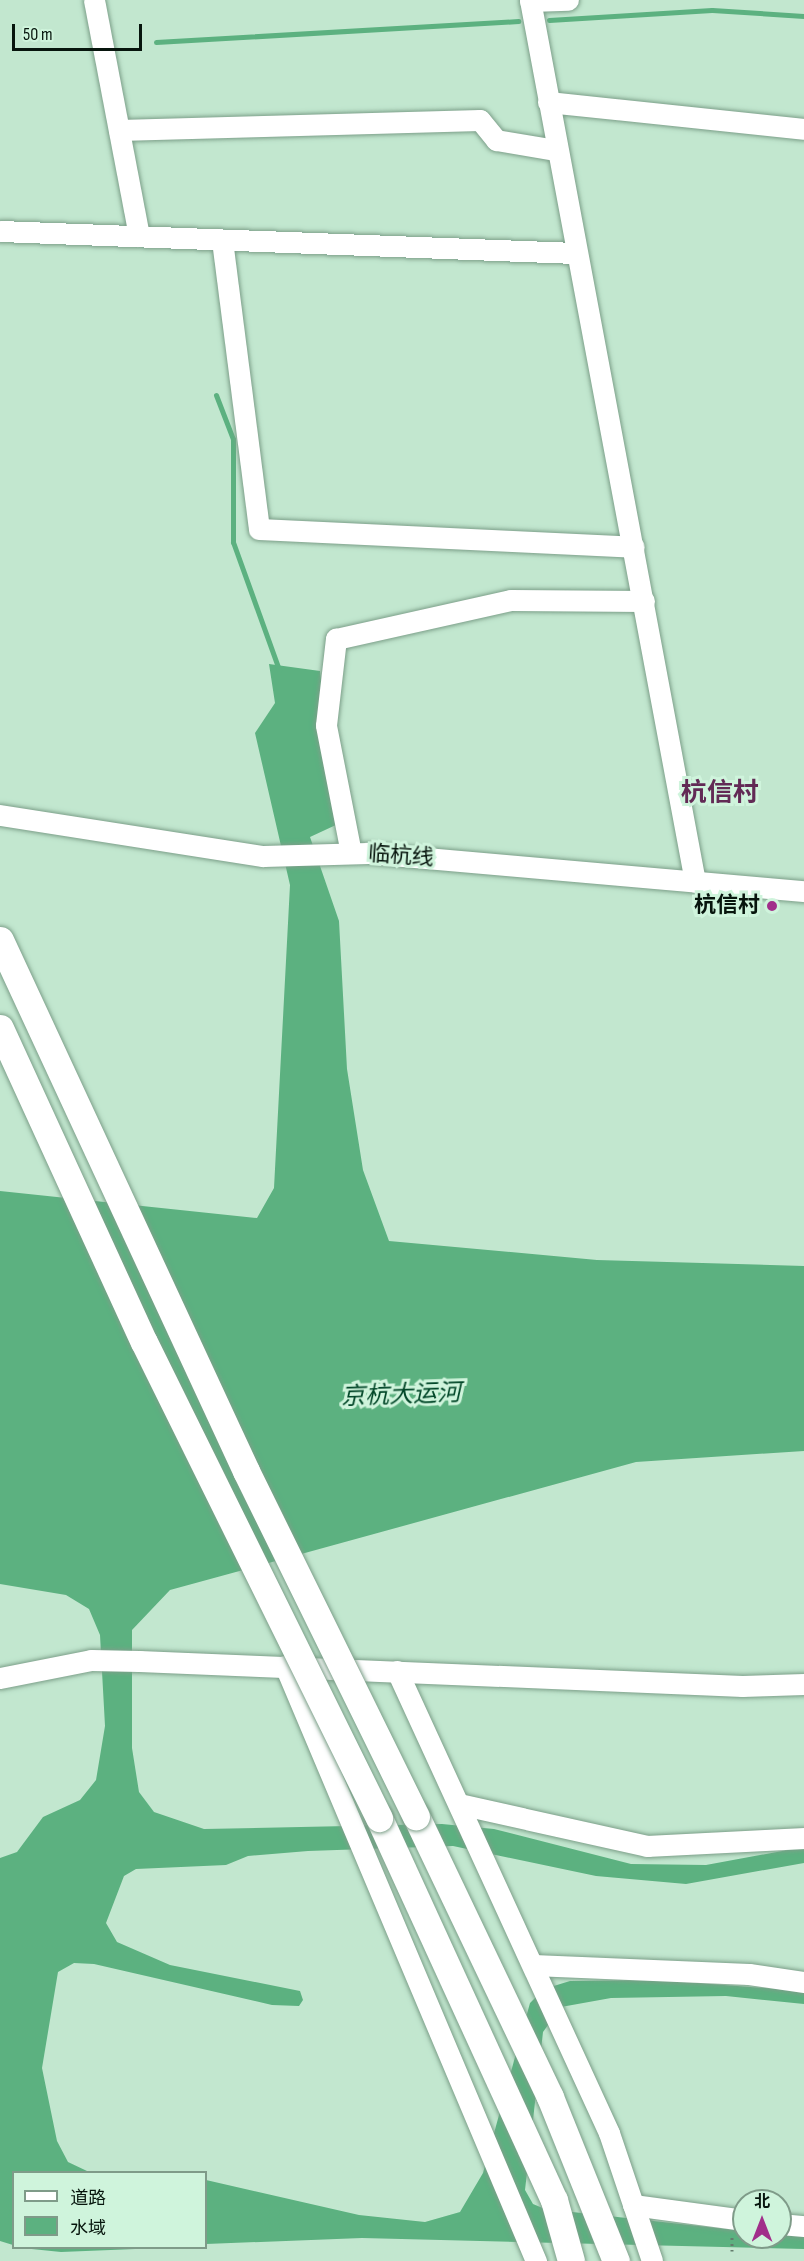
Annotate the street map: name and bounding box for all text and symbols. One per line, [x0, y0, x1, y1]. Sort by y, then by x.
scale bar [15, 12, 146, 50]
text: 50 m [23, 24, 53, 45]
district label: 杭信村 [681, 778, 759, 810]
street label: 临杭线 [367, 841, 435, 871]
place label: 杭信村 [694, 893, 760, 919]
marker: 杭信村 [765, 899, 779, 913]
water label: 京杭大运河 [341, 1379, 461, 1411]
legend [12, 2171, 207, 2249]
text: 道路 [70, 2188, 106, 2209]
north arrow [732, 2189, 792, 2249]
text: 北 [754, 2193, 770, 2212]
text: 水域 [70, 2218, 106, 2239]

